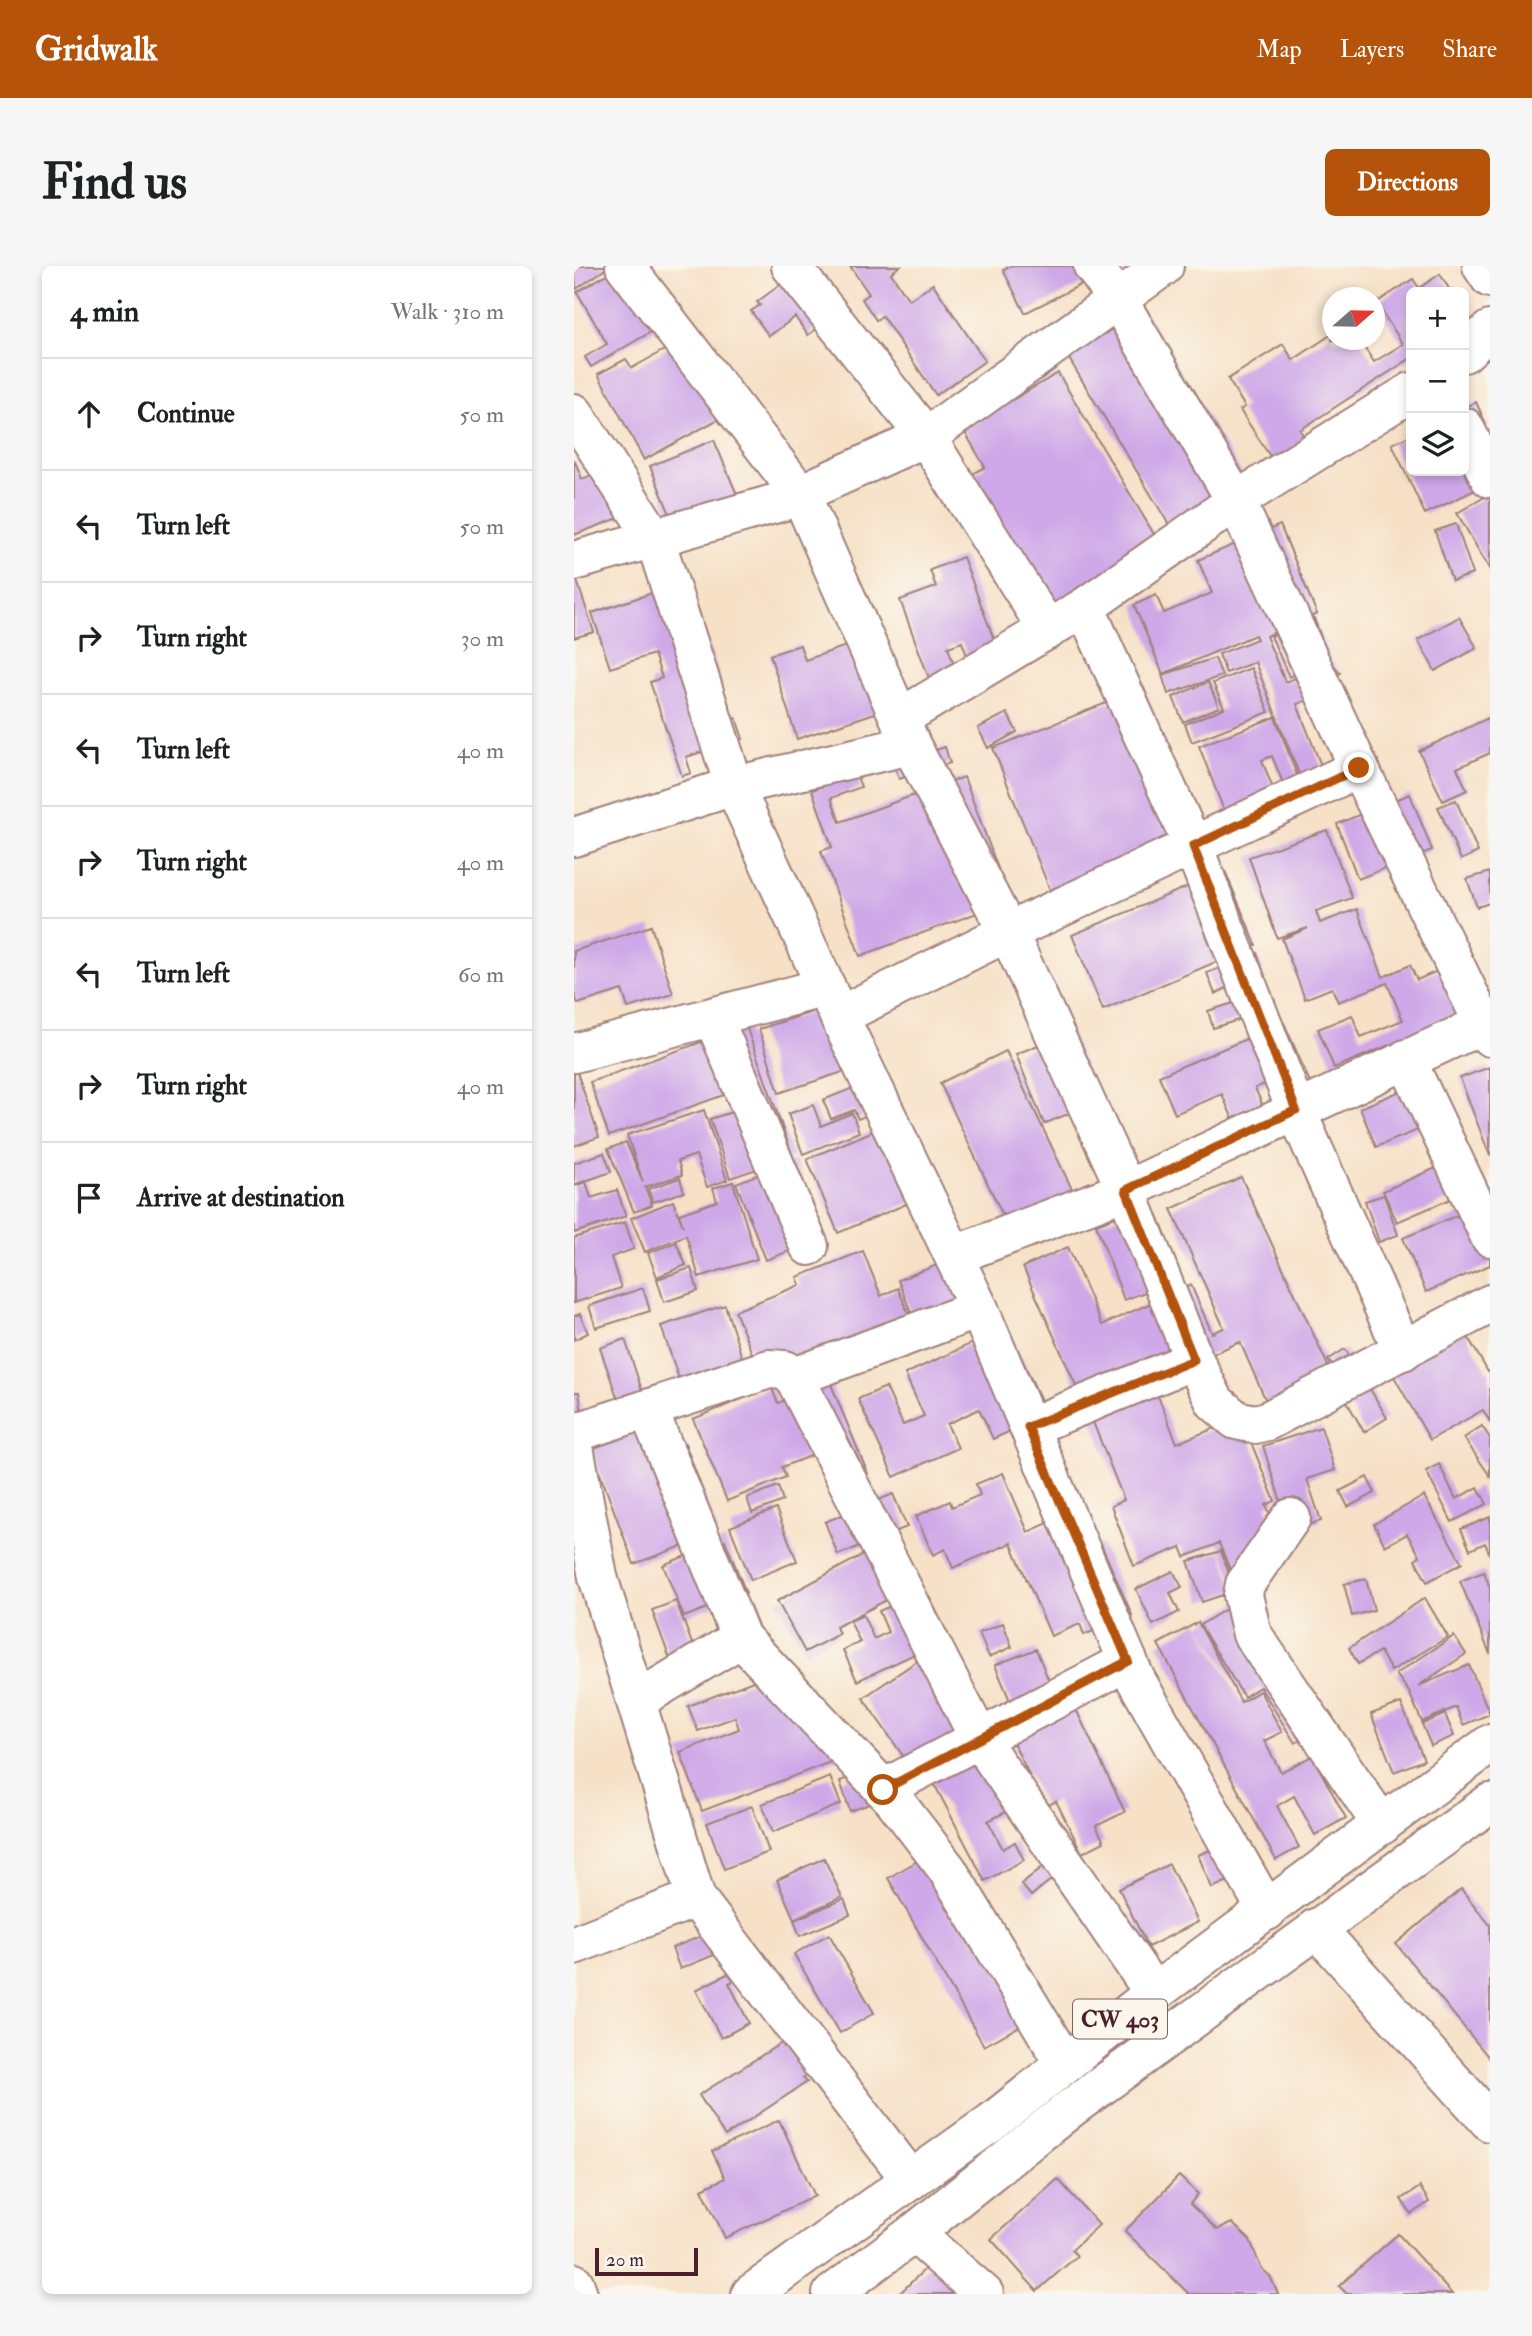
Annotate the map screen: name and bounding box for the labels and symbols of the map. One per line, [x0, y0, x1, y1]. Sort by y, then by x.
north arrow [1322, 287, 1385, 350]
route end [1343, 752, 1374, 783]
route start [867, 1774, 898, 1805]
road number: CW 403 [1073, 2000, 1167, 2038]
scale bar [595, 2245, 698, 2277]

